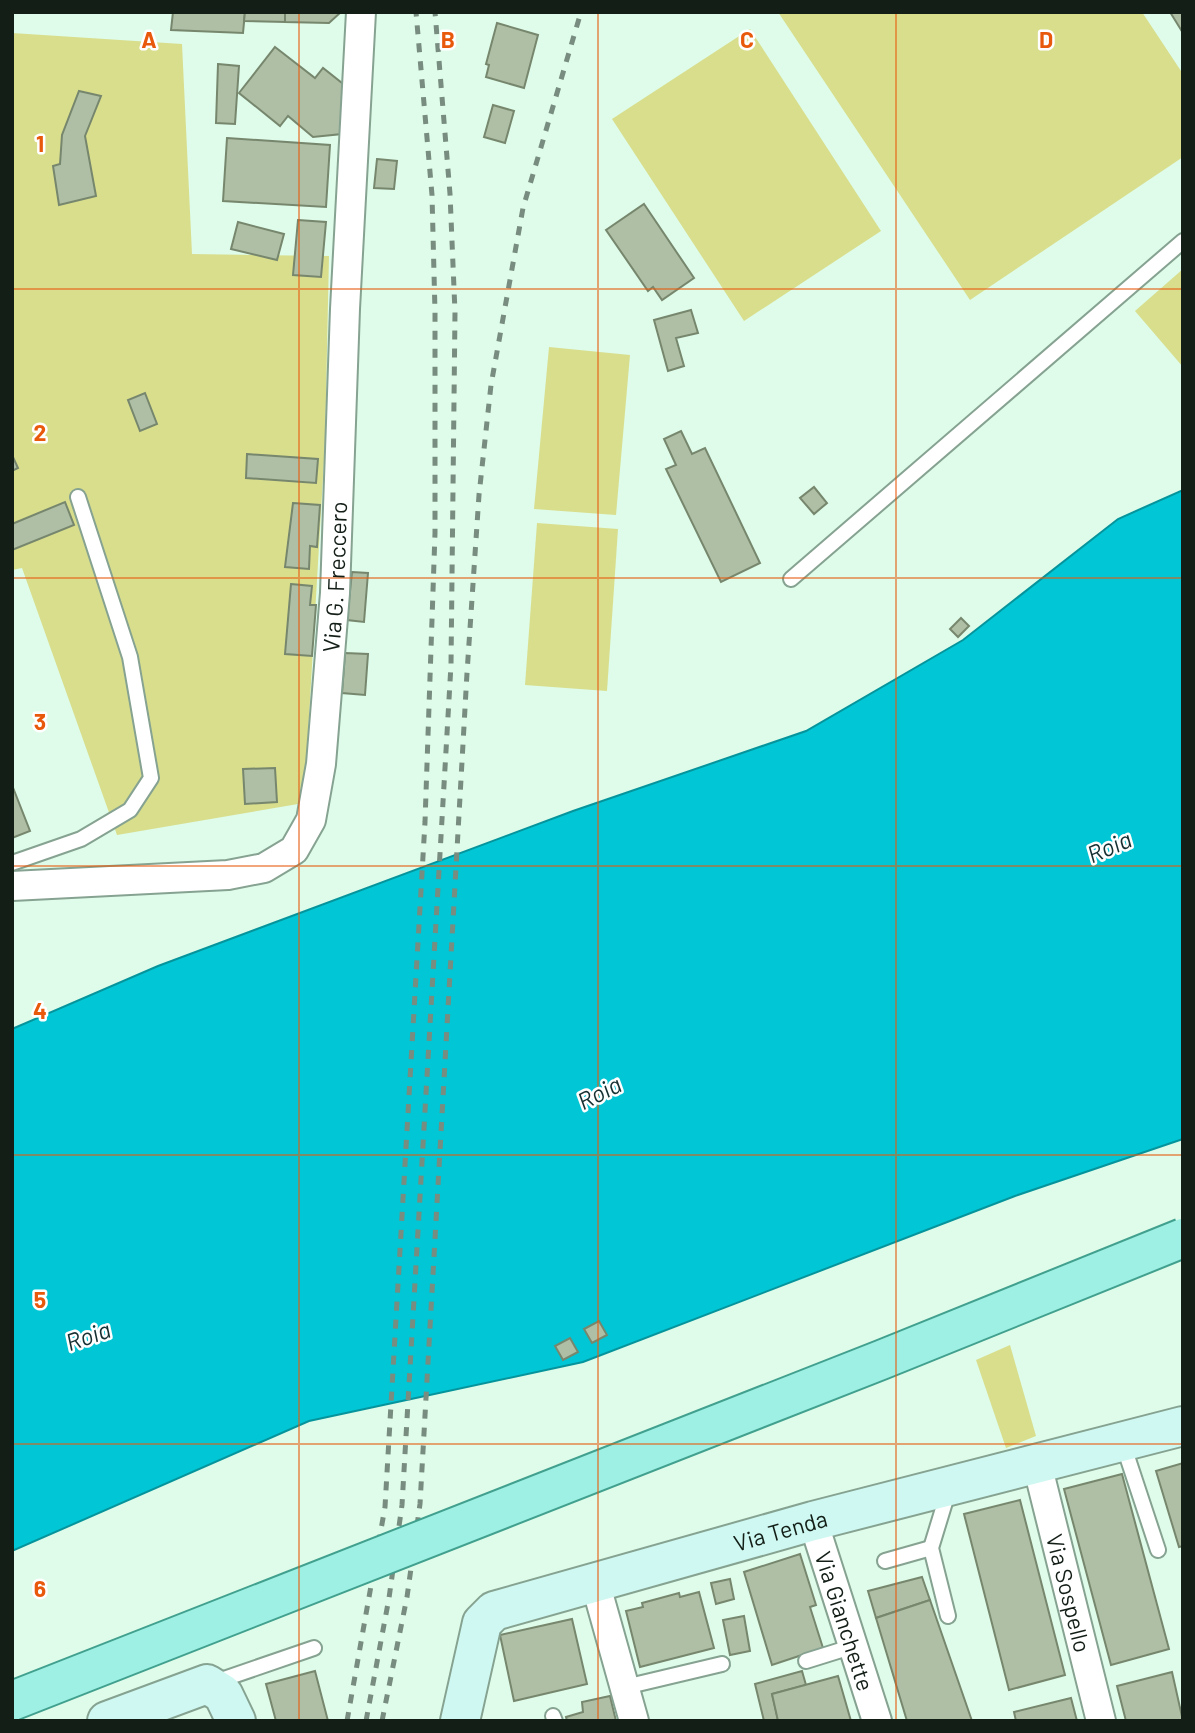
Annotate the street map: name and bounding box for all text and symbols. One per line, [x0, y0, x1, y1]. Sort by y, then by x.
text: A [141, 25, 157, 53]
text: B [441, 25, 455, 53]
text: C [740, 25, 754, 53]
text: D [1039, 25, 1053, 53]
text: 1 [36, 129, 44, 157]
text: 2 [34, 418, 46, 446]
street label: Via G. Freccero [316, 501, 352, 653]
text: 3 [34, 707, 46, 735]
water label: Roia [1082, 824, 1136, 868]
text: 4 [33, 996, 47, 1024]
water label: Roia [572, 1069, 626, 1115]
text: 5 [34, 1285, 46, 1313]
water label: Roia [62, 1314, 114, 1356]
street label: Via Tenda [730, 1504, 830, 1557]
street label: Via Sospello [1041, 1531, 1097, 1655]
street label: Via Gianchette [810, 1548, 880, 1694]
text: 6 [34, 1574, 46, 1602]

